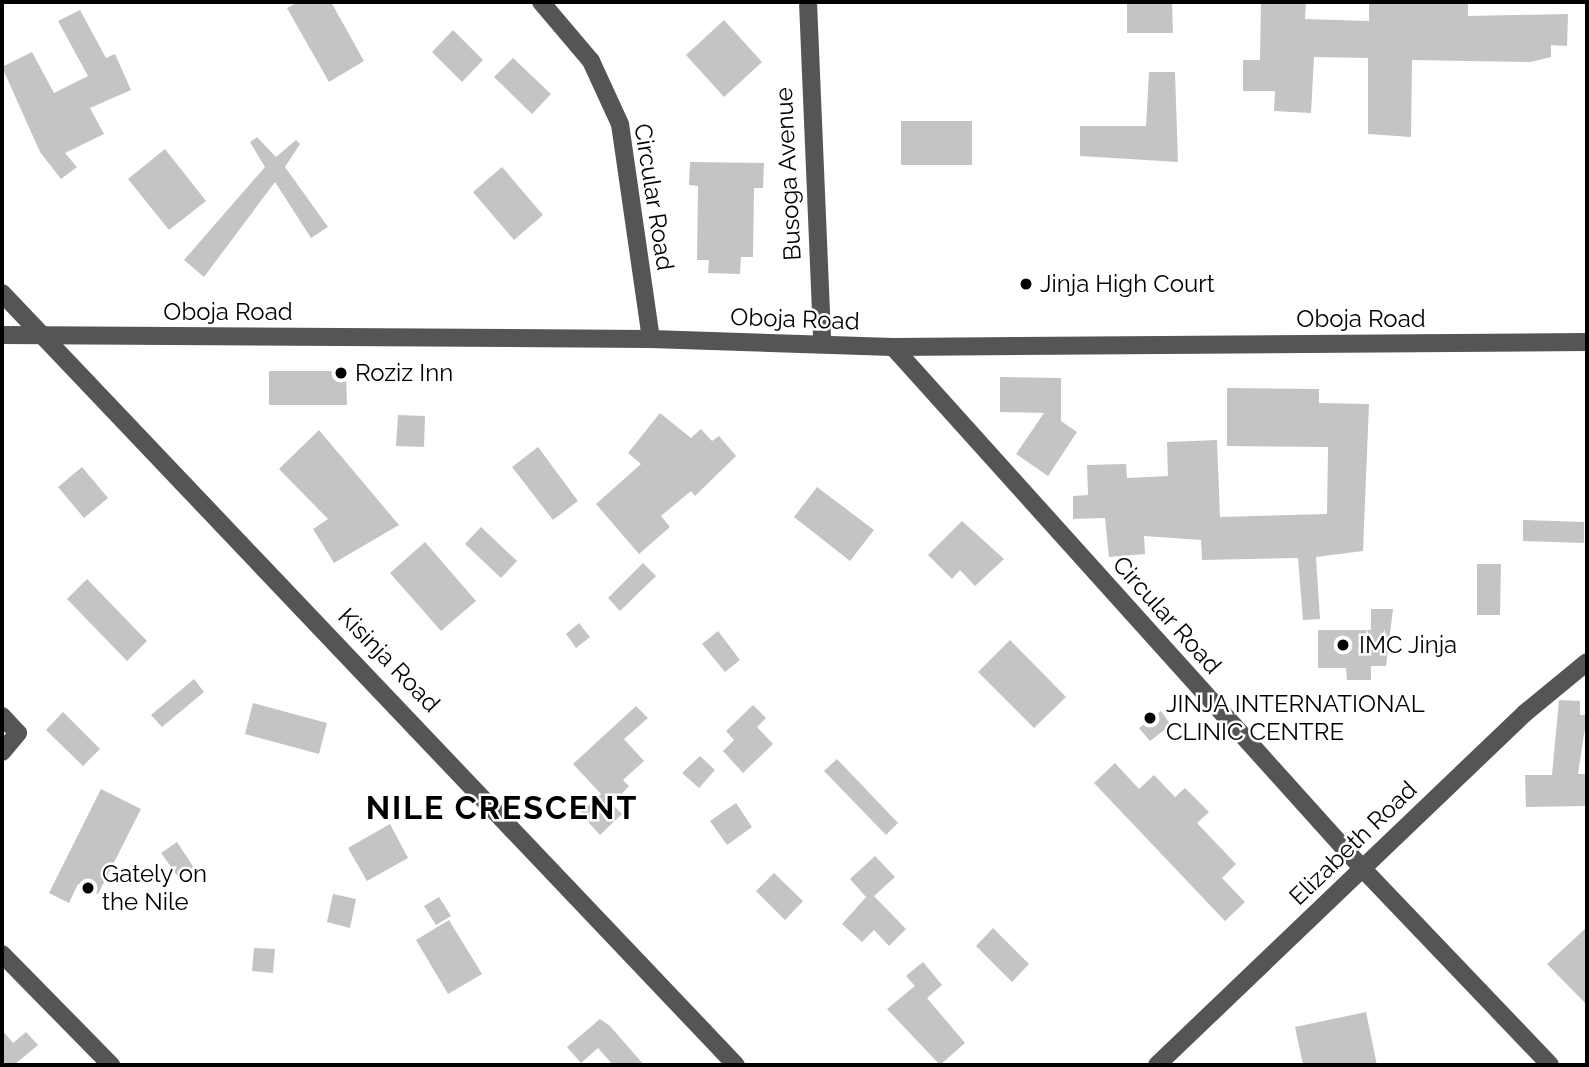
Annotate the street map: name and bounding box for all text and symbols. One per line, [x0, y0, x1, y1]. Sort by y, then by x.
street label: Busoga Avenue [769, 86, 807, 262]
street label: Circular Road [628, 121, 680, 273]
place label: Jinja High Court [1040, 270, 1215, 298]
marker: Jinja High Court [1018, 276, 1034, 292]
street label: Oboja Road [163, 298, 293, 326]
street label: Oboja Road [730, 302, 860, 336]
street label: Oboja Road [1296, 305, 1426, 333]
place label: Roziz Inn [355, 359, 453, 387]
marker: Roziz Inn [333, 365, 349, 381]
street label: Circular Road [1106, 550, 1228, 680]
street label: Kisinja Road [332, 602, 446, 718]
place label: IMC Jinja [1359, 631, 1458, 659]
marker: IMC Jinja [1333, 635, 1353, 655]
place label: JINJA INTERNATIONAL CLINIC CENTRE [1166, 690, 1425, 746]
marker: JINJA INTERNATIONAL CLINIC CENTRE [1140, 708, 1160, 728]
street label: Elizabeth Road [1283, 775, 1423, 911]
district label: NILE CRESCENT [367, 789, 637, 827]
place label: Gately on the Nile [102, 860, 208, 916]
marker: Gately on the Nile [80, 880, 96, 896]

